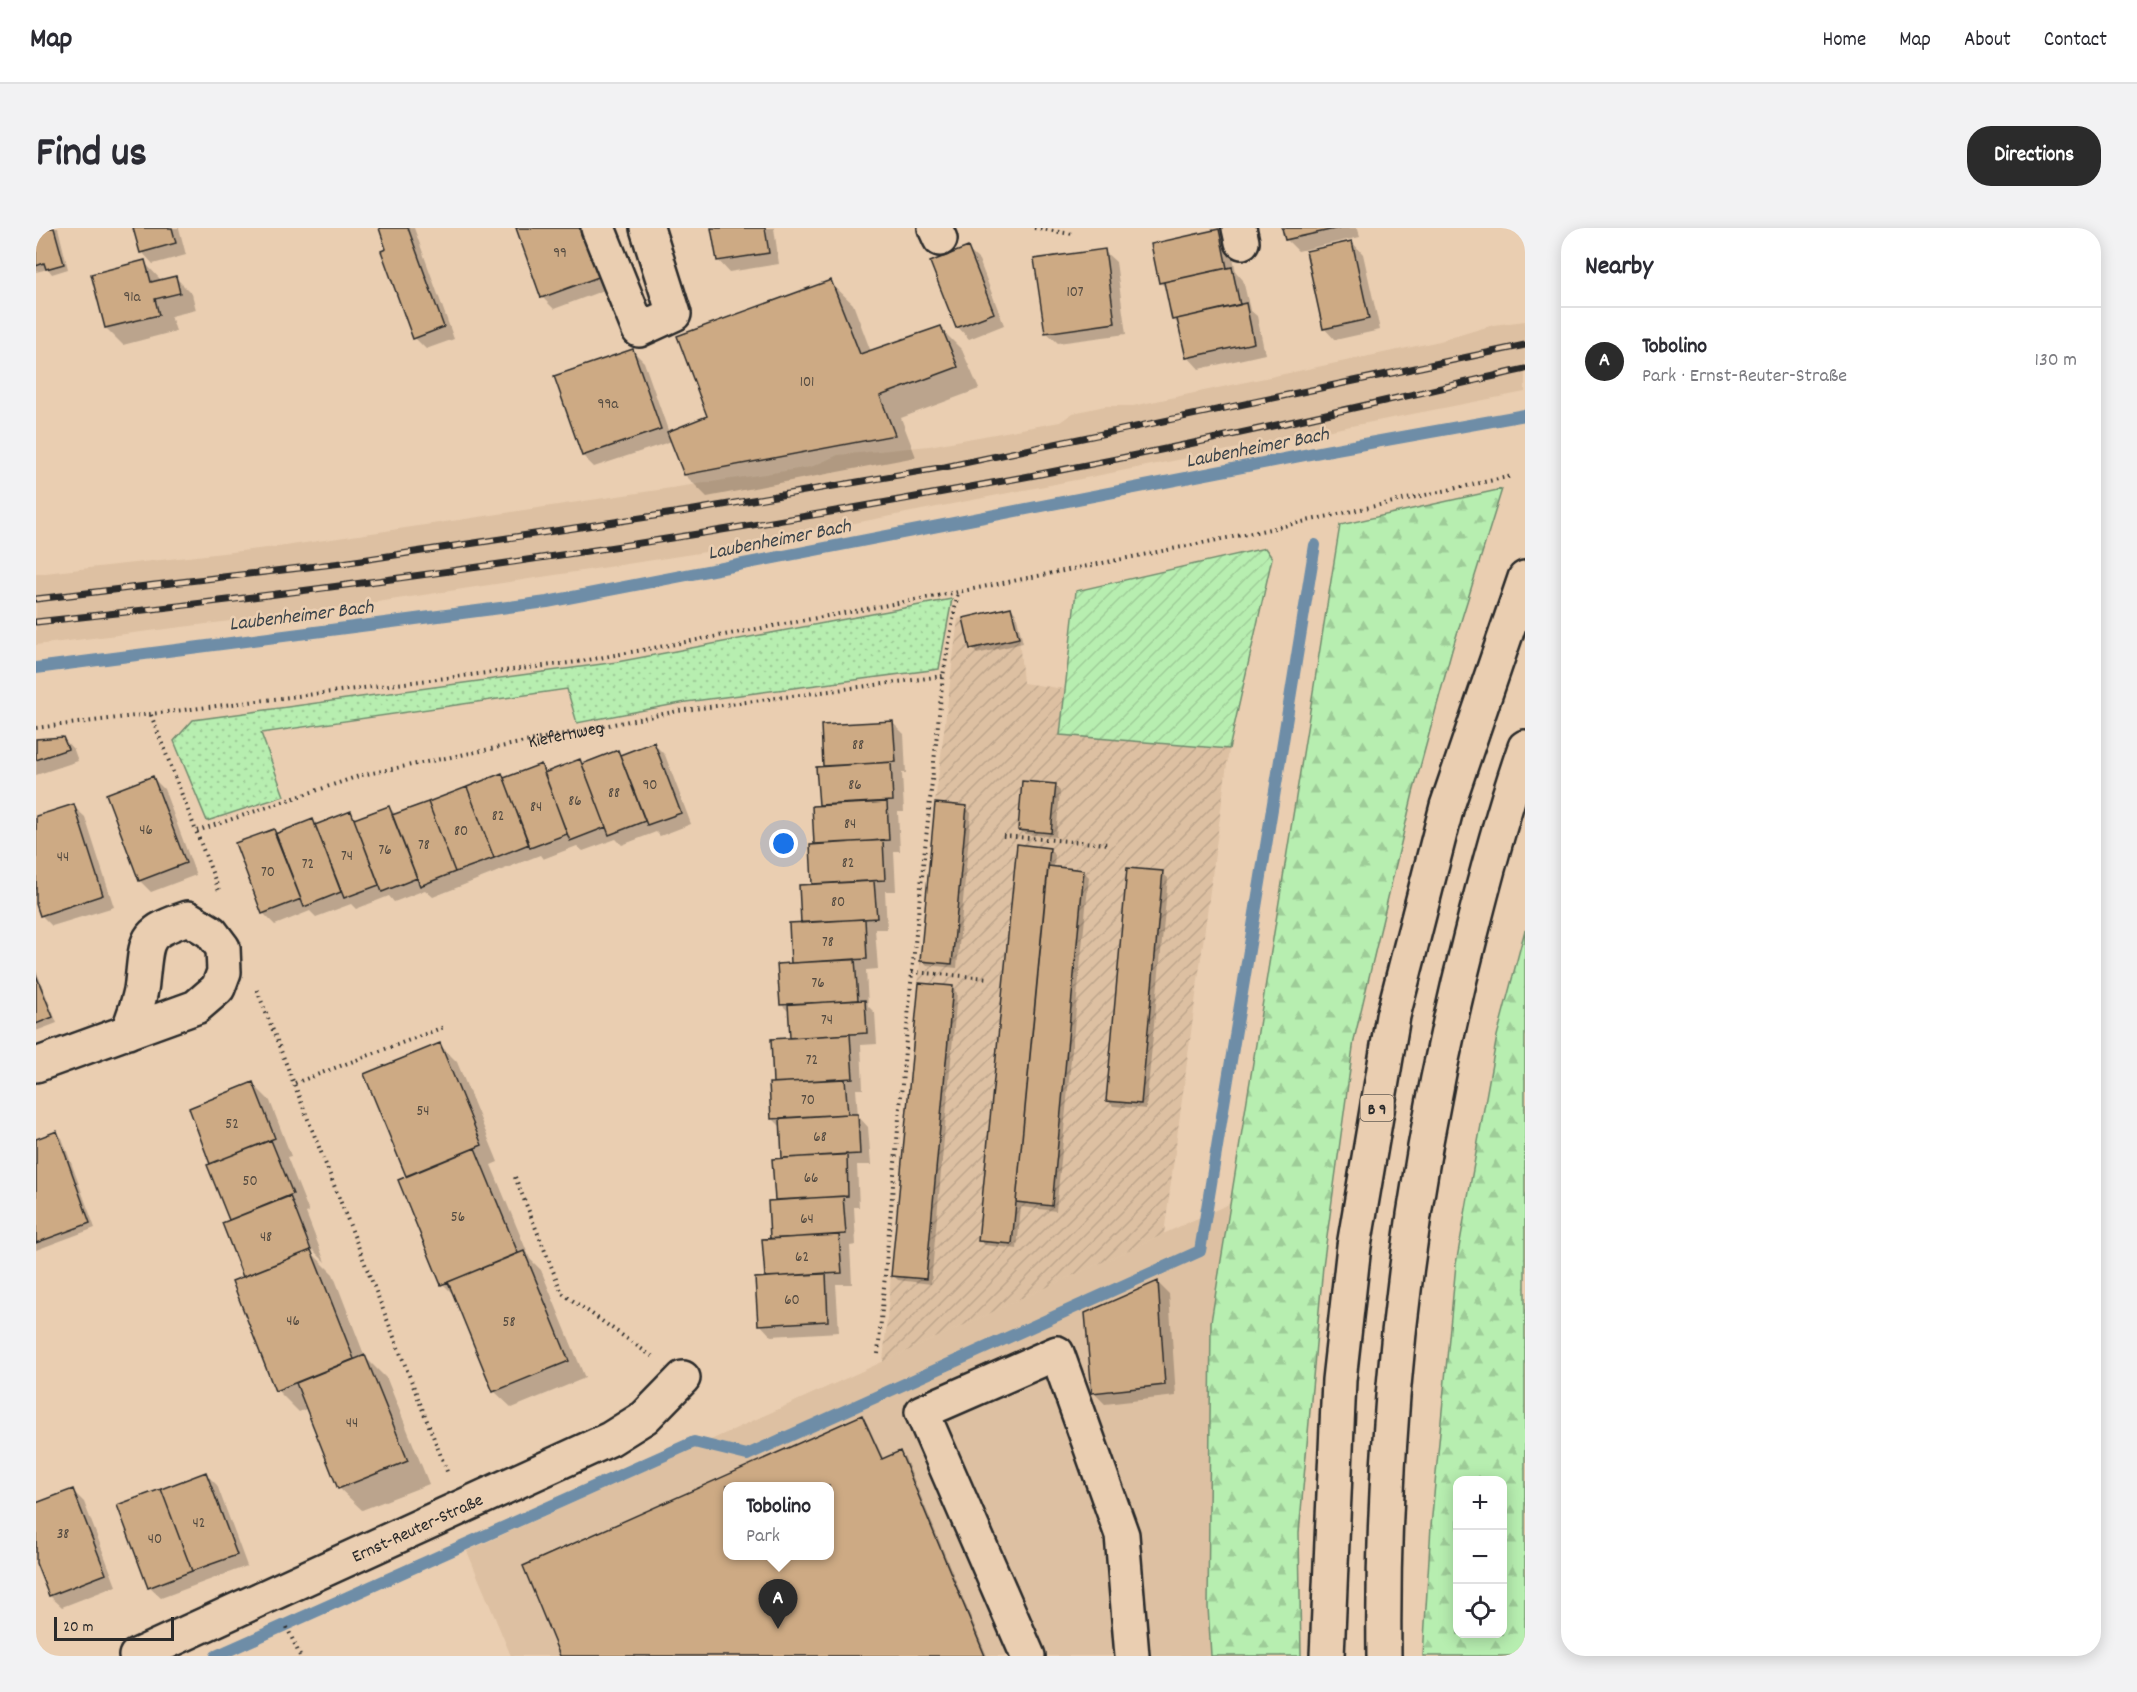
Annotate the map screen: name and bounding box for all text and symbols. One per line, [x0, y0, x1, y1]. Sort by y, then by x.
text: Map [30, 21, 72, 61]
text: Home [1822, 26, 1866, 56]
text: Map [1899, 26, 1931, 56]
text: About [1964, 26, 2011, 56]
text: Contact [2044, 26, 2107, 56]
text: Find us [36, 126, 147, 186]
button: Directions [1967, 126, 2101, 186]
house number: 99 [553, 243, 567, 265]
text: Nearby [1585, 249, 1653, 286]
house number: 107 [1066, 282, 1084, 304]
house number: 91a [123, 287, 142, 309]
text: Tobolino [1642, 332, 1707, 363]
text: A [1599, 347, 1610, 375]
text: 130 m [2035, 347, 2077, 375]
text: Park · Ernst-Reuter-Straße [1642, 363, 1847, 391]
house number: 101 [800, 372, 814, 394]
house number: 99a [598, 394, 619, 416]
water label: Laubenheimer Bach [1184, 421, 1332, 477]
water label: Laubenheimer Bach [706, 513, 854, 569]
water label: Laubenheimer Bach [228, 594, 376, 640]
street label: Kiefernweg [526, 716, 606, 756]
house number: 88 [852, 735, 864, 757]
house number: 90 [642, 775, 658, 797]
house number: 86 [848, 775, 862, 797]
house number: 88 [608, 783, 620, 805]
house number: 86 [568, 791, 582, 813]
house number: 84 [530, 797, 542, 819]
house number: 82 [492, 806, 504, 828]
house number: 84 [844, 814, 856, 836]
house number: 46 [139, 820, 153, 842]
house number: 80 [454, 821, 468, 843]
your location [769, 829, 798, 858]
house number: 78 [418, 835, 430, 857]
house number: 76 [378, 840, 392, 862]
house number: 74 [341, 846, 353, 868]
house number: 44 [57, 847, 69, 869]
house number: 82 [842, 853, 854, 875]
house number: 72 [302, 854, 314, 876]
house number: 70 [261, 862, 275, 884]
house number: 80 [831, 892, 845, 914]
house number: 78 [822, 932, 834, 954]
house number: 76 [811, 973, 825, 995]
house number: 74 [821, 1010, 833, 1032]
house number: 72 [806, 1050, 818, 1072]
house number: 70 [801, 1090, 815, 1112]
road number: B 9 [1360, 1095, 1394, 1121]
house number: 54 [416, 1101, 430, 1123]
house number: 52 [225, 1114, 239, 1136]
house number: 68 [813, 1127, 827, 1149]
house number: 66 [804, 1168, 818, 1190]
house number: 50 [242, 1171, 258, 1193]
house number: 56 [451, 1207, 465, 1229]
house number: 64 [800, 1209, 814, 1231]
house number: 48 [260, 1227, 272, 1249]
house number: 62 [795, 1247, 809, 1269]
house number: 60 [784, 1290, 800, 1312]
house number: 46 [286, 1311, 300, 1333]
house number: 58 [503, 1312, 515, 1334]
house number: 44 [346, 1413, 358, 1435]
map controls [1453, 1476, 1507, 1638]
button: + [1453, 1476, 1507, 1530]
popup [723, 1482, 834, 1560]
street label: Ernst-Reuter-Straße [348, 1489, 488, 1571]
text: Tobolino [746, 1492, 811, 1523]
house number: 42 [193, 1513, 205, 1535]
text: Park [746, 1523, 780, 1551]
house number: 38 [57, 1524, 69, 1546]
house number: 40 [148, 1529, 162, 1551]
button: − [1453, 1530, 1507, 1584]
pin: A [758, 1580, 798, 1629]
button: locate [1453, 1584, 1507, 1638]
scale bar [54, 1614, 174, 1642]
text: 20 m [63, 1616, 93, 1639]

